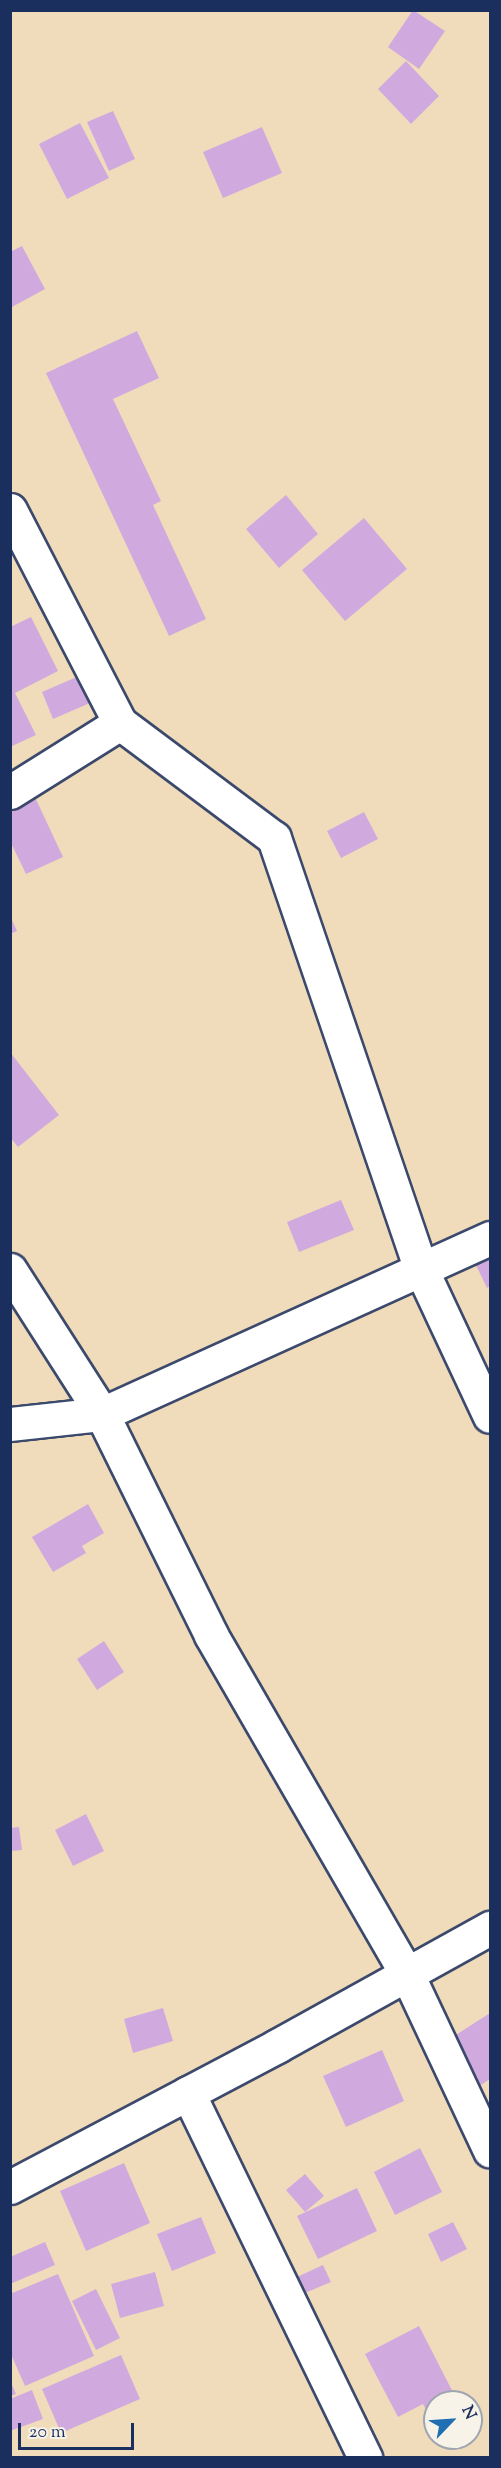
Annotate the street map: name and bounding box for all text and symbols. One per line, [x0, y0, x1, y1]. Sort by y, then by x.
north arrow [423, 2390, 483, 2450]
text: N [455, 2402, 481, 2424]
scale bar [21, 2411, 136, 2449]
text: 20 m [29, 2420, 66, 2446]

